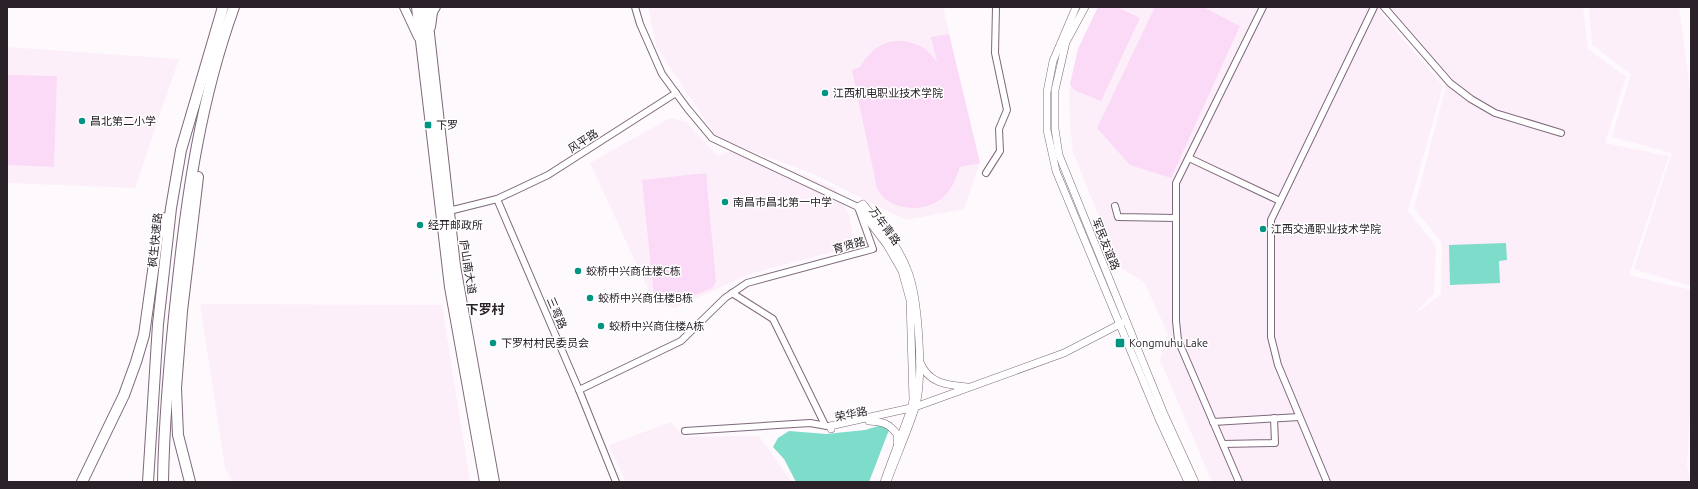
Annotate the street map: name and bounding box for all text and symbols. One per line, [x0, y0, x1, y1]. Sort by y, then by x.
place label: 江西机电职业技术学院 [833, 87, 943, 99]
marker: 江西机电职业技术学院 [820, 88, 830, 98]
place label: 昌北第二小学 [90, 115, 156, 127]
marker: 昌北第二小学 [77, 116, 87, 126]
place label: 下罗 [436, 119, 458, 131]
marker: 下罗 [423, 120, 433, 130]
street label: 风平路 [566, 127, 600, 155]
place label: 南昌市昌北第一中学 [733, 196, 832, 208]
marker: 南昌市昌北第一中学 [720, 197, 730, 207]
street label: 万年青路 [867, 205, 903, 247]
street label: 枫生快速路 [146, 212, 164, 268]
street label: 军民友谊路 [1090, 216, 1122, 272]
place label: 经开邮政所 [428, 219, 483, 231]
marker: 经开邮政所 [415, 220, 425, 230]
place label: 江西交通职业技术学院 [1271, 223, 1381, 235]
marker: 江西交通职业技术学院 [1258, 224, 1268, 234]
street label: 育贤路 [832, 235, 866, 255]
street label: 庐山南大道 [458, 239, 478, 295]
place label: 蛟桥中兴商住楼C栋 [586, 265, 681, 277]
marker: 蛟桥中兴商住楼C栋 [573, 266, 583, 276]
place label: 蛟桥中兴商住楼B栋 [598, 292, 693, 304]
marker: 蛟桥中兴商住楼B栋 [585, 293, 595, 303]
street label: 三弯路 [545, 295, 569, 331]
district label: 下罗村 [465, 302, 505, 316]
place label: 蛟桥中兴商住楼A栋 [609, 320, 704, 332]
marker: 蛟桥中兴商住楼A栋 [596, 321, 606, 331]
place label: 下罗村村民委员会 [501, 337, 589, 349]
marker: Kongmuhu Lake [1114, 337, 1126, 349]
place label: Kongmuhu Lake [1129, 337, 1208, 349]
marker: 下罗村村民委员会 [488, 338, 498, 348]
street label: 荣华路 [834, 405, 868, 423]

